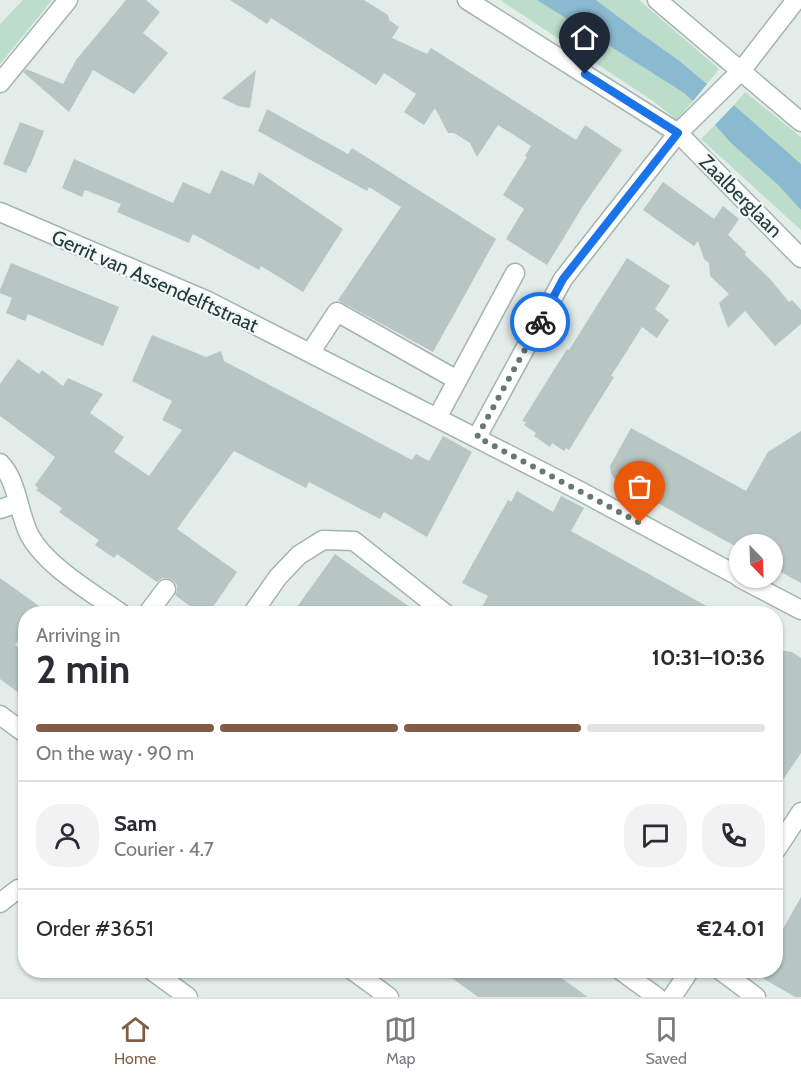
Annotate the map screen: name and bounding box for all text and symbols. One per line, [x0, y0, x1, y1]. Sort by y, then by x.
pin [559, 12, 610, 74]
icon: home [568, 21, 601, 54]
street label: Zaalberglaan [695, 150, 787, 242]
street label: Gerrit van Assendelftstraat [48, 225, 262, 337]
courier [510, 292, 570, 352]
icon: bike [524, 306, 557, 339]
pin [614, 461, 665, 523]
icon: bag [623, 470, 656, 503]
north arrow [729, 534, 783, 588]
map controls [729, 534, 783, 588]
text: Arriving in [36, 623, 120, 647]
text: 10:31–10:36 [652, 644, 765, 671]
text: 2 min [36, 645, 130, 693]
text: On the way · 90 m [36, 741, 194, 765]
button: person [36, 804, 99, 867]
button: chat [624, 804, 687, 867]
button: phone [702, 804, 765, 867]
text: Sam [114, 810, 157, 837]
text: Courier · 4.7 [114, 837, 214, 861]
text: Order #3651 [36, 915, 154, 942]
text: €24.01 [697, 915, 765, 942]
tab: Home [114, 1013, 156, 1068]
tab: Map [384, 1013, 417, 1068]
tab: Saved [645, 1013, 687, 1068]

